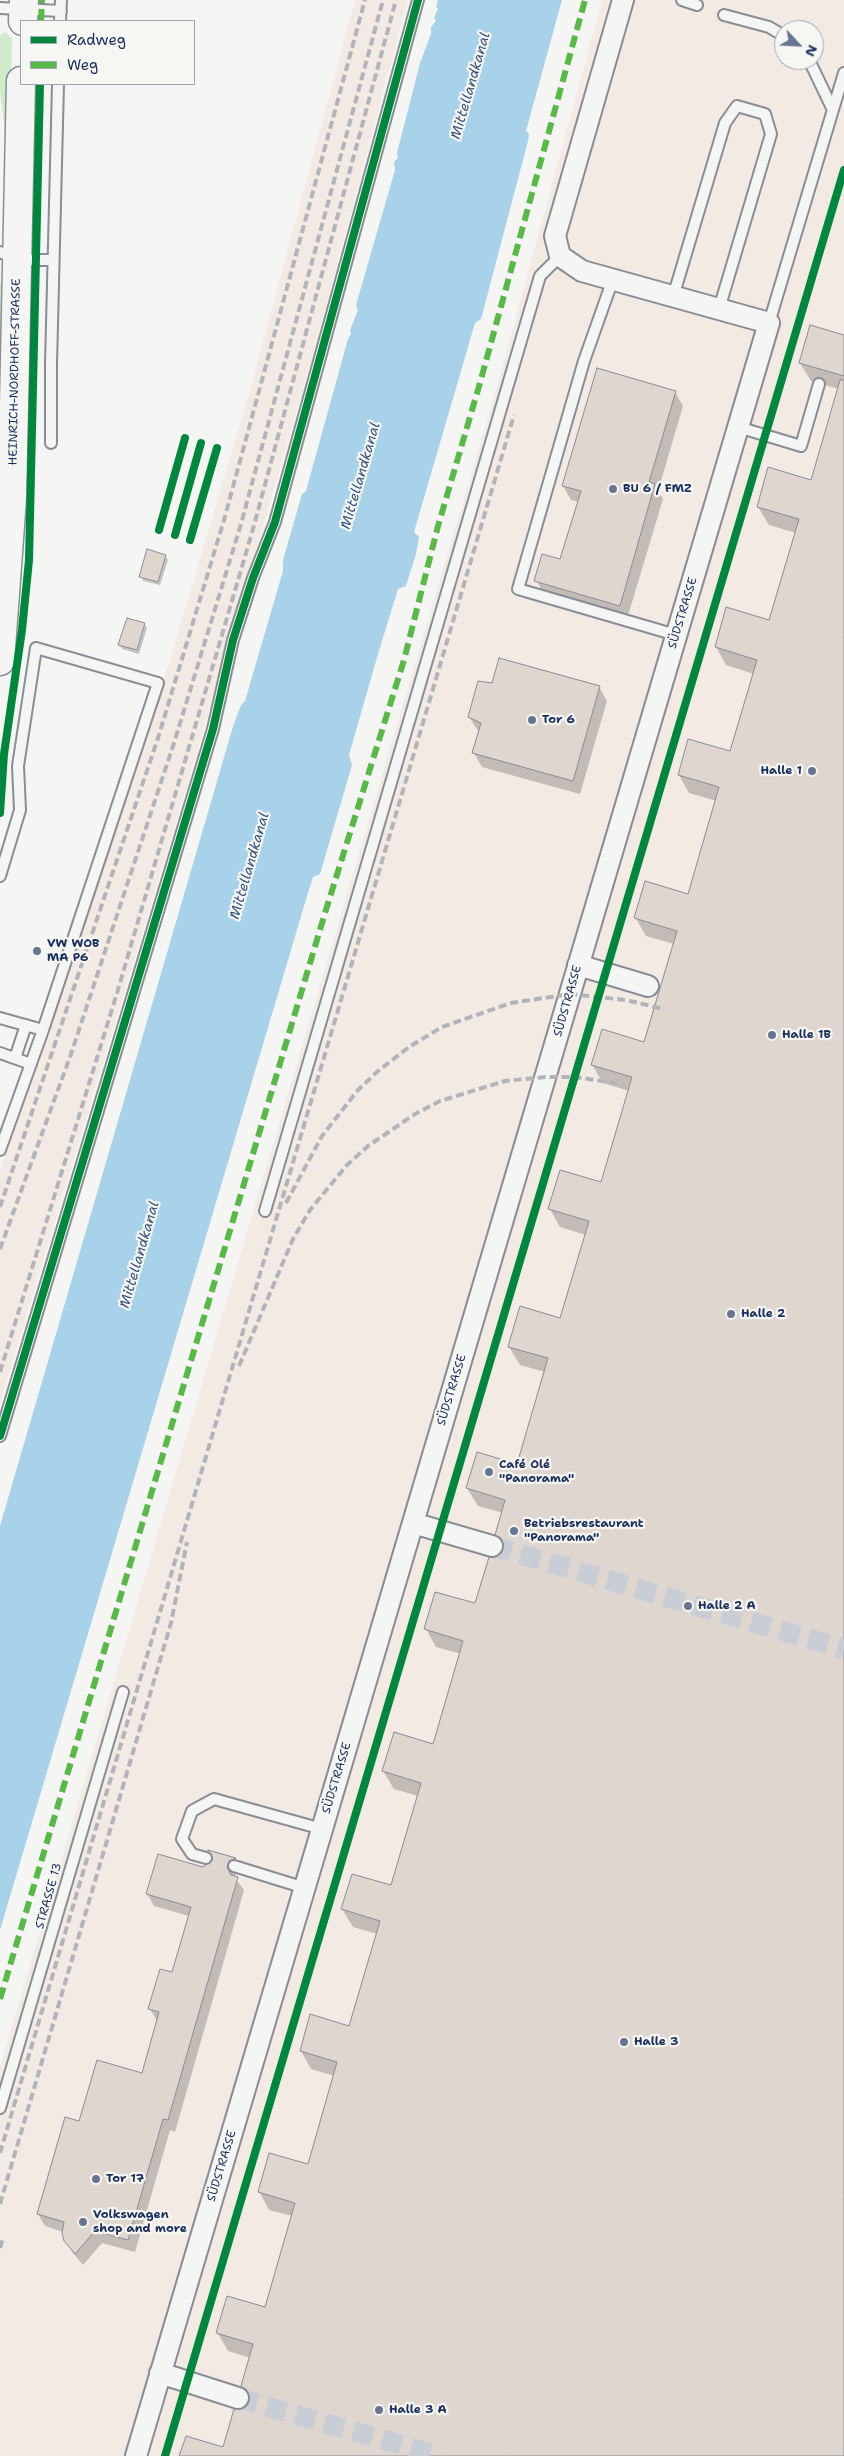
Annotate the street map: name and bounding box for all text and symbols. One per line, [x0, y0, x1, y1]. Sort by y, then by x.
legend [20, 20, 195, 85]
north arrow [774, 20, 824, 70]
text: Radweg [67, 30, 126, 50]
water label: Mittellandkanal [448, 31, 494, 141]
text: N [801, 42, 822, 60]
text: Weg [67, 55, 98, 75]
street label: HEINRICH-NORDHOFF-STRASSE [6, 278, 24, 466]
water label: Mittellandkanal [338, 421, 384, 531]
place label: BU 6 / FMZ [623, 482, 692, 496]
marker: BU 6 / FMZ [607, 483, 619, 495]
street label: SÜDSTRASSE [665, 576, 701, 650]
place label: Tor 6 [542, 713, 575, 727]
marker: Tor 6 [526, 714, 538, 726]
place label: Halle 1 [760, 764, 802, 778]
marker: Halle 1 [806, 765, 818, 777]
water label: Mittellandkanal [227, 811, 273, 921]
place label: VW WOB MA P6 [47, 937, 100, 965]
marker: VW WOB MA P6 [31, 945, 43, 957]
street label: SÜDSTRASSE [551, 964, 585, 1038]
place label: Halle 1B [782, 1028, 831, 1042]
marker: Halle 1B [766, 1029, 778, 1041]
water label: Mittellandkanal [117, 1200, 163, 1310]
place label: Halle 2 [741, 1307, 785, 1321]
marker: Halle 2 [725, 1308, 737, 1320]
street label: SÜDSTRASSE [434, 1353, 470, 1427]
place label: Café Olé "Panorama" [499, 1458, 574, 1486]
marker: Café Olé "Panorama" [483, 1466, 495, 1478]
place label: Betriebsrestaurant "Panorama" [524, 1517, 644, 1545]
marker: Betriebsrestaurant "Panorama" [508, 1525, 520, 1537]
place label: Halle 2 A [698, 1599, 756, 1613]
marker: Halle 2 A [682, 1600, 694, 1612]
street label: SÜDSTRASSE [319, 1741, 355, 1815]
street label: STRASSE 13 [33, 1861, 65, 1931]
place label: Halle 3 [634, 2035, 678, 2049]
marker: Halle 3 [618, 2036, 630, 2048]
street label: SÜDSTRASSE [204, 2129, 240, 2203]
place label: Tor 17 [106, 2172, 144, 2186]
marker: Tor 17 [90, 2173, 102, 2185]
place label: Volkswagen shop and more [93, 2208, 187, 2236]
marker: Volkswagen shop and more [77, 2216, 89, 2228]
place label: Halle 3 A [389, 2403, 447, 2417]
marker: Halle 3 A [373, 2404, 385, 2416]

